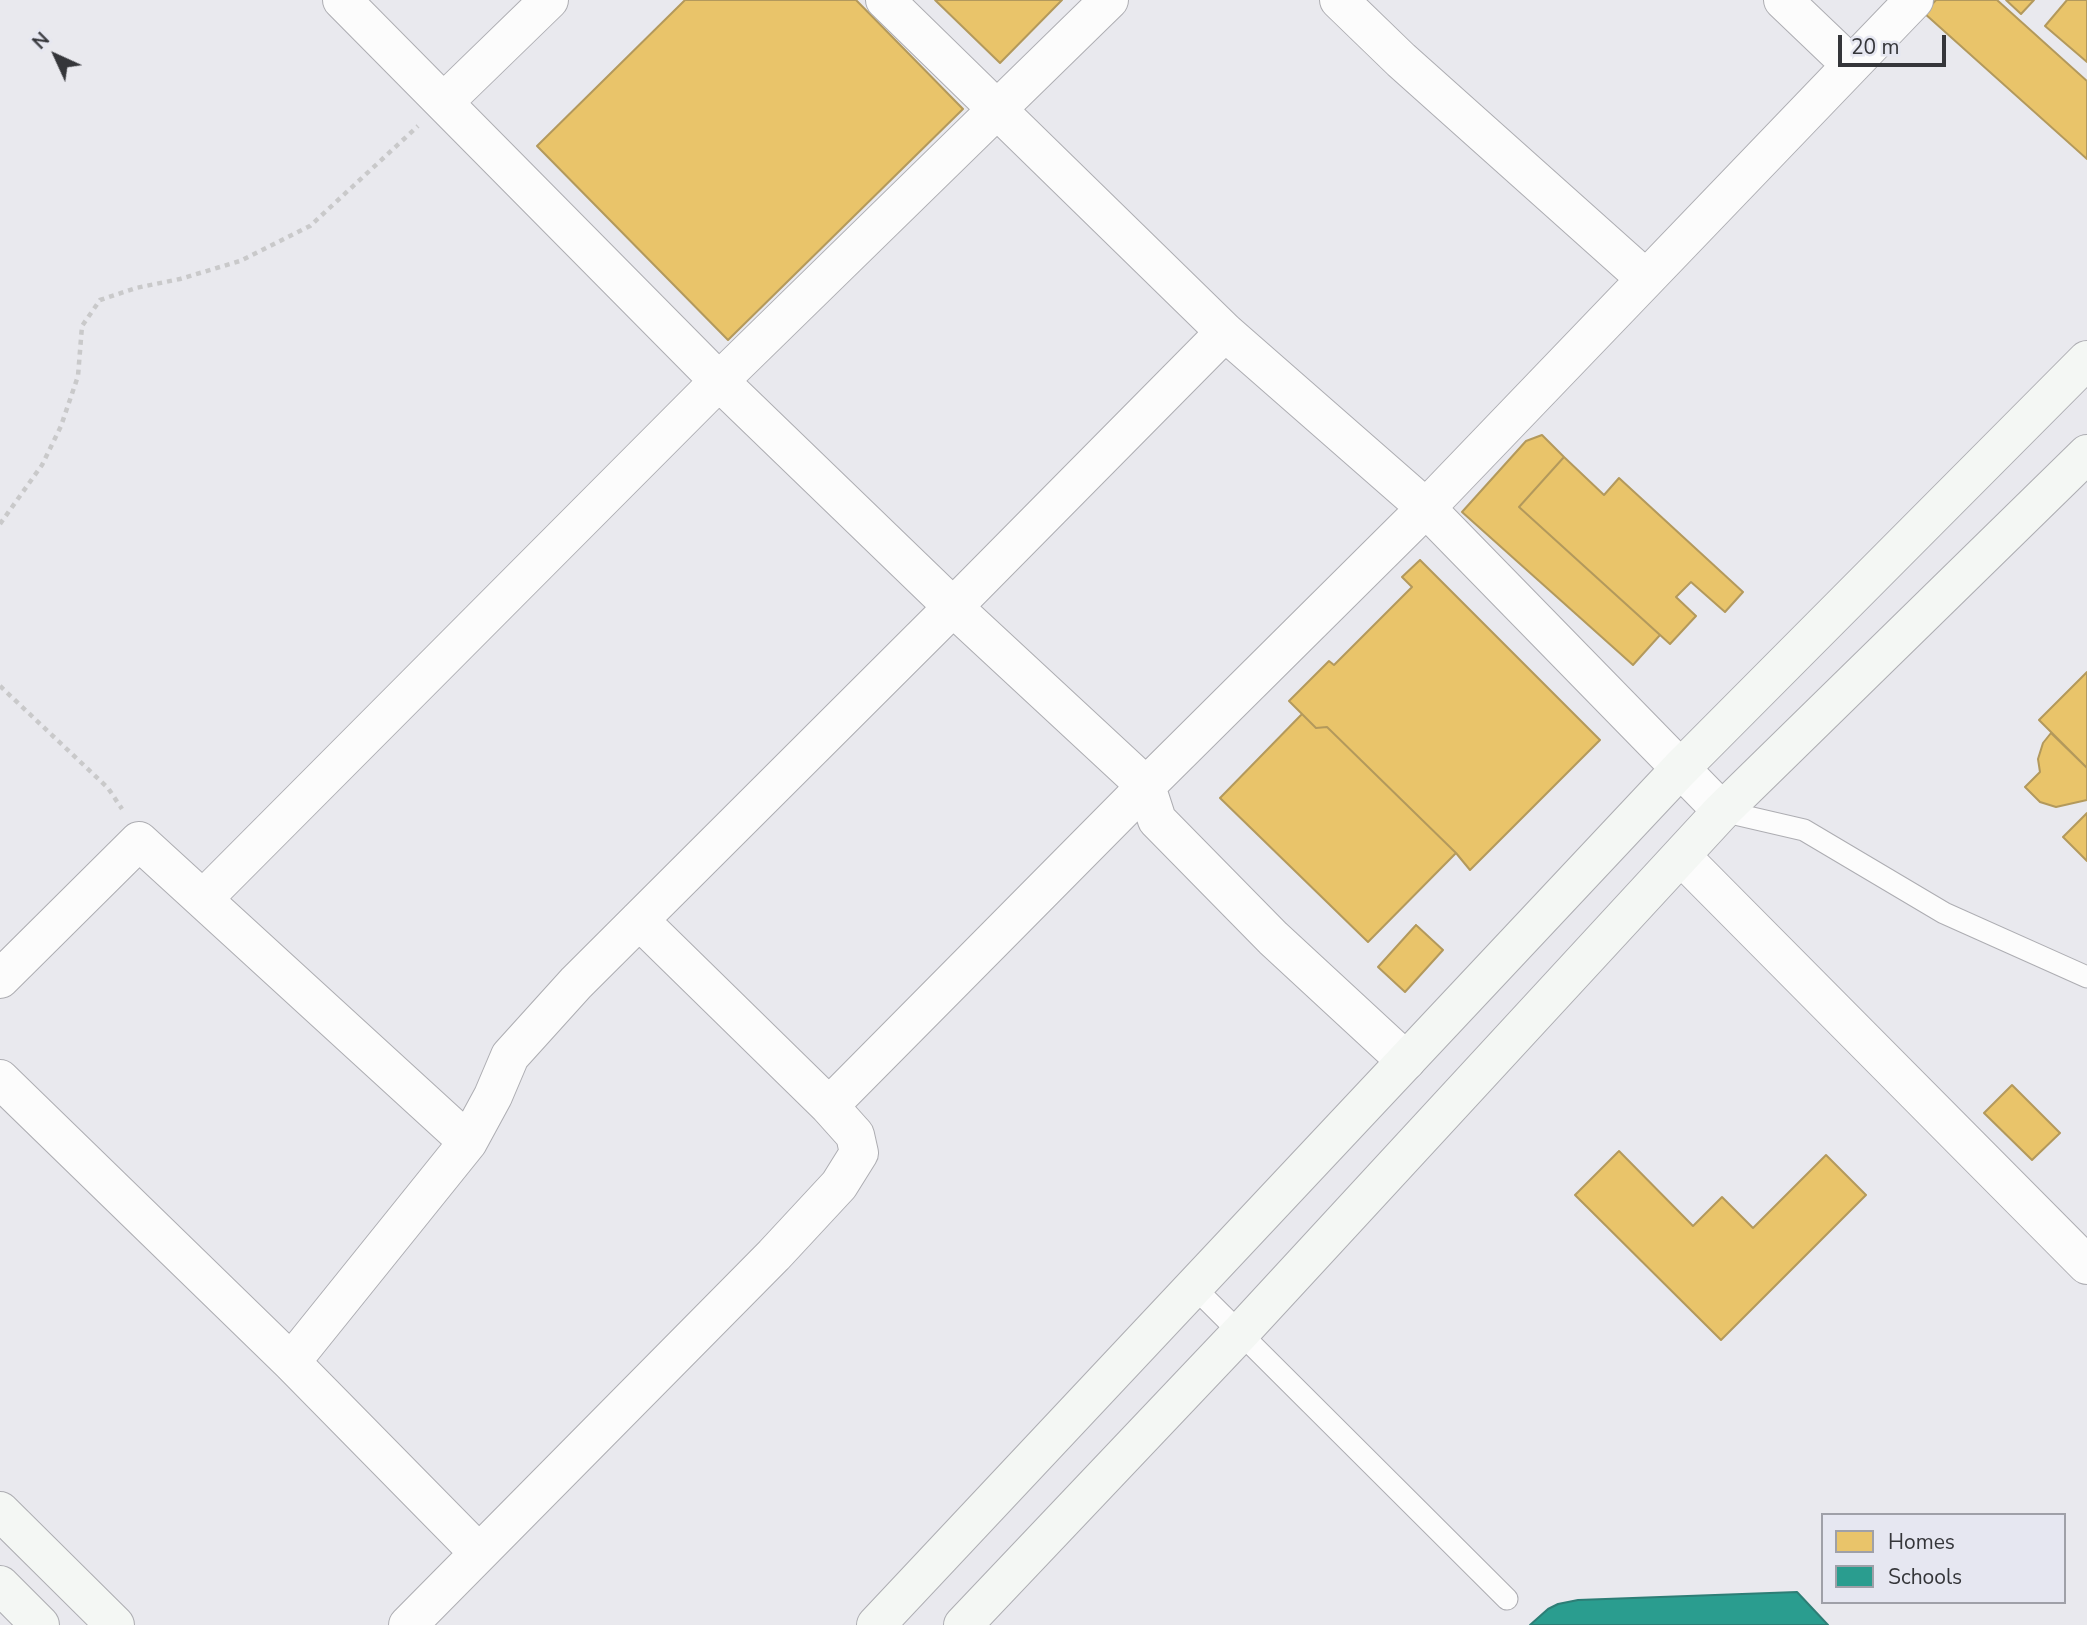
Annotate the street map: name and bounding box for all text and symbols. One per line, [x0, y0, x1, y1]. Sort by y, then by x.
north arrow [21, 21, 91, 91]
scale bar [1842, 21, 1951, 65]
text: N [27, 27, 55, 55]
text: 20 m [1851, 33, 1900, 61]
legend [1821, 1513, 2066, 1604]
text: Homes [1888, 1528, 1955, 1556]
text: Schools [1888, 1563, 1962, 1591]

